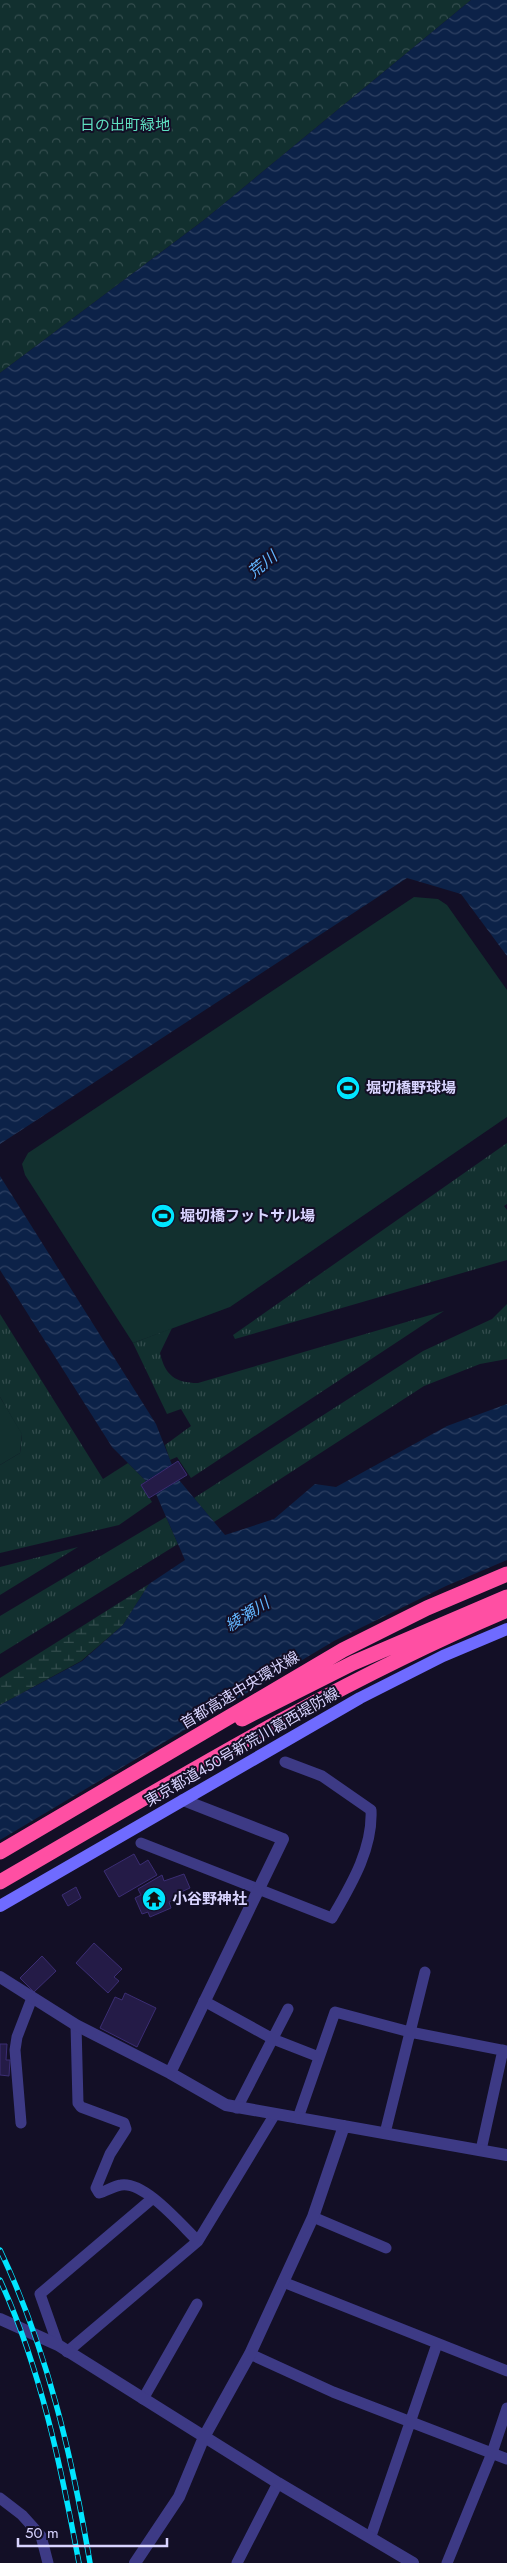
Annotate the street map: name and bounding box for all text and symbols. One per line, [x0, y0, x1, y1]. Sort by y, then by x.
park label: 日の出町緑地 [80, 114, 170, 136]
water label: 荒川 [243, 544, 284, 583]
sports icon: 堀切橋野球場 [335, 1075, 361, 1101]
place label: 堀切橋野球場 [366, 1077, 456, 1099]
sports icon: 堀切橋フットサル場 [150, 1203, 176, 1229]
place label: 堀切橋フットサル場 [180, 1205, 315, 1227]
water label: 綾瀬川 [221, 1591, 275, 1637]
street label: 首都高速中央環状線 [176, 1646, 304, 1734]
street label: 東京都道450号新荒川葛西堤防線 [141, 1682, 343, 1812]
temple icon: 小谷野神社 [141, 1886, 167, 1912]
place label: 小谷野神社 [172, 1888, 247, 1910]
scale bar [18, 2516, 166, 2548]
text: 50 m [25, 2522, 59, 2544]

